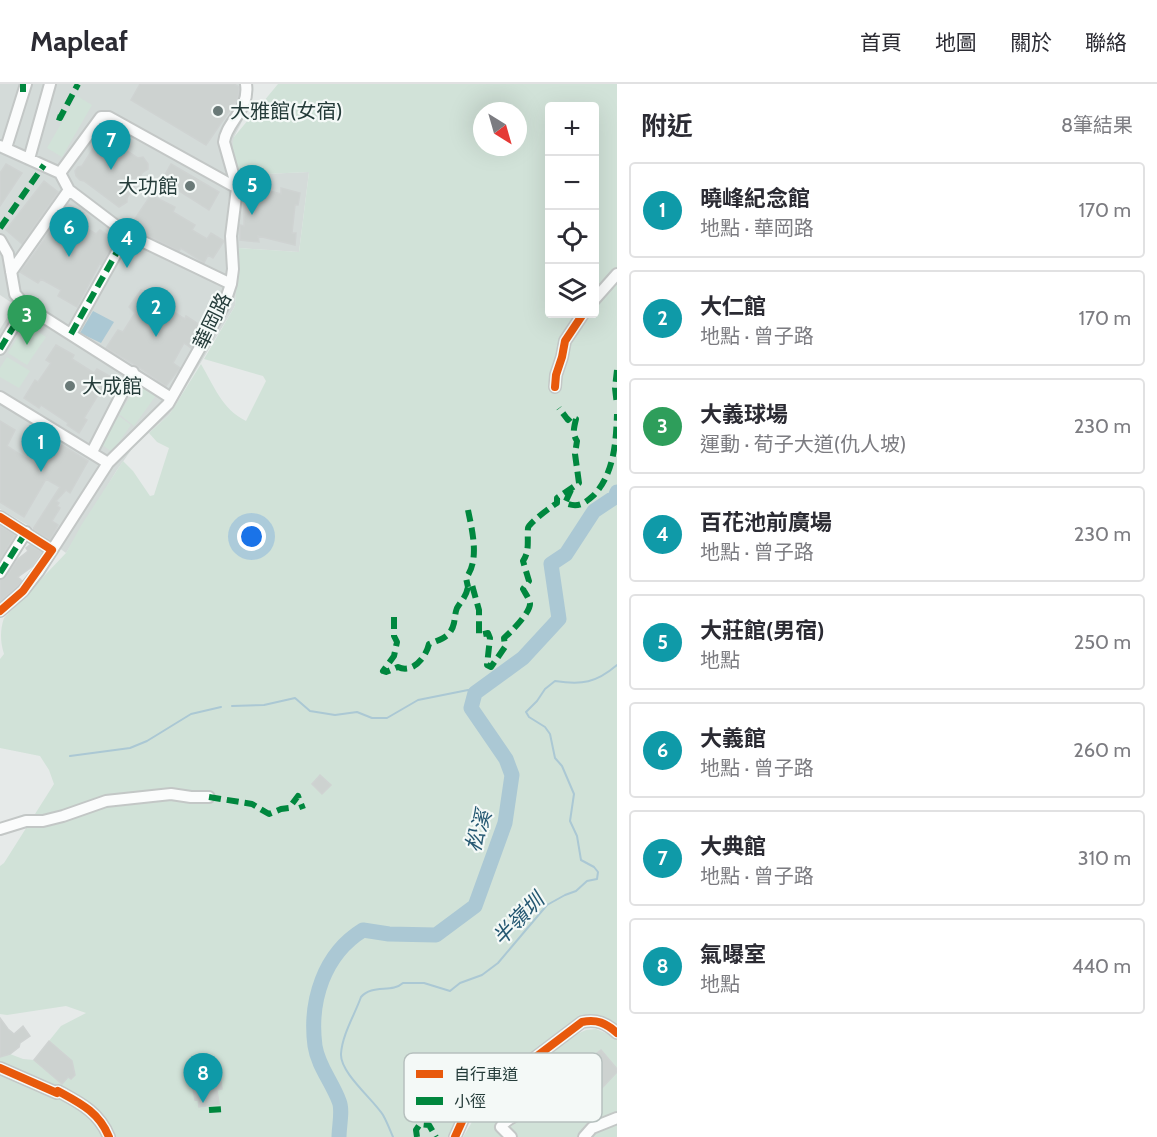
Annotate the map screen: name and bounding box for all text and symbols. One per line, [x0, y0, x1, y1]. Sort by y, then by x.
text: Mapleaf [30, 24, 128, 58]
text: 首頁 [860, 30, 902, 55]
text: 地圖 [935, 30, 977, 55]
text: 關於 [1010, 30, 1052, 55]
text: 聯絡 [1085, 30, 1127, 55]
place label: 大雅館(女宿) [230, 99, 343, 123]
north arrow [473, 102, 527, 156]
map controls [545, 102, 599, 318]
button: + [545, 102, 599, 156]
marker: 大雅館(女宿) [211, 104, 225, 118]
text: 附近 [641, 110, 693, 142]
text: 8筆結果 [1061, 113, 1133, 137]
pin: 7 [92, 120, 130, 170]
button: − [545, 156, 599, 210]
pin: 5 [232, 166, 272, 215]
place label: 大功館 [118, 174, 178, 198]
marker: 大功館 [183, 179, 197, 193]
text: 曉峰紀念館 [700, 185, 810, 212]
text: 1 [659, 198, 666, 222]
text: 170 m [1079, 198, 1131, 222]
pin: 6 [50, 208, 88, 257]
button: locate [545, 210, 599, 264]
text: 地點 · 華岡路 [700, 216, 814, 240]
pin: 4 [108, 218, 146, 268]
button: layers [545, 264, 599, 318]
pin: 2 [136, 288, 176, 337]
street label: 華岡路 [188, 289, 236, 353]
text: 大仁館 [700, 293, 766, 320]
pin: 3 [8, 296, 46, 345]
text: 2 [657, 306, 668, 330]
text: 170 m [1079, 306, 1131, 330]
text: 地點 · 曾子路 [700, 324, 814, 348]
place label: 大成館 [82, 374, 142, 398]
marker: 大成館 [63, 379, 77, 393]
text: 大義球場 [700, 401, 788, 428]
text: 3 [657, 414, 668, 438]
text: 230 m [1074, 414, 1131, 438]
pin: 1 [22, 422, 60, 472]
text: 運動 · 荀子大道(仇人坡) [700, 432, 906, 456]
text: 百花池前廣場 [700, 509, 832, 536]
your location [237, 522, 266, 551]
text: 4 [656, 522, 669, 546]
text: 230 m [1074, 522, 1131, 546]
text: 地點 · 曾子路 [700, 540, 814, 564]
text: 大莊館(男宿) [700, 617, 824, 644]
text: 5 [657, 630, 668, 654]
text: 250 m [1074, 630, 1131, 654]
text: 地點 [700, 648, 740, 672]
text: 大義館 [700, 725, 766, 752]
text: 6 [657, 738, 668, 762]
text: 260 m [1073, 738, 1131, 762]
text: 地點 · 曾子路 [700, 756, 814, 780]
water label: 松溪 [460, 804, 497, 855]
text: 大典館 [700, 833, 766, 860]
text: 7 [657, 846, 668, 870]
text: 310 m [1078, 846, 1131, 870]
text: 地點 · 曾子路 [700, 864, 814, 888]
water label: 半嶺圳 [487, 885, 551, 950]
text: 氣曝室 [700, 941, 766, 968]
text: 8 [656, 954, 669, 978]
text: 440 m [1072, 954, 1131, 978]
text: 地點 [700, 972, 740, 996]
legend [404, 1053, 602, 1122]
pin: 8 [184, 1054, 222, 1103]
text: 自行車道 [454, 1065, 518, 1084]
text: 小徑 [454, 1092, 486, 1111]

